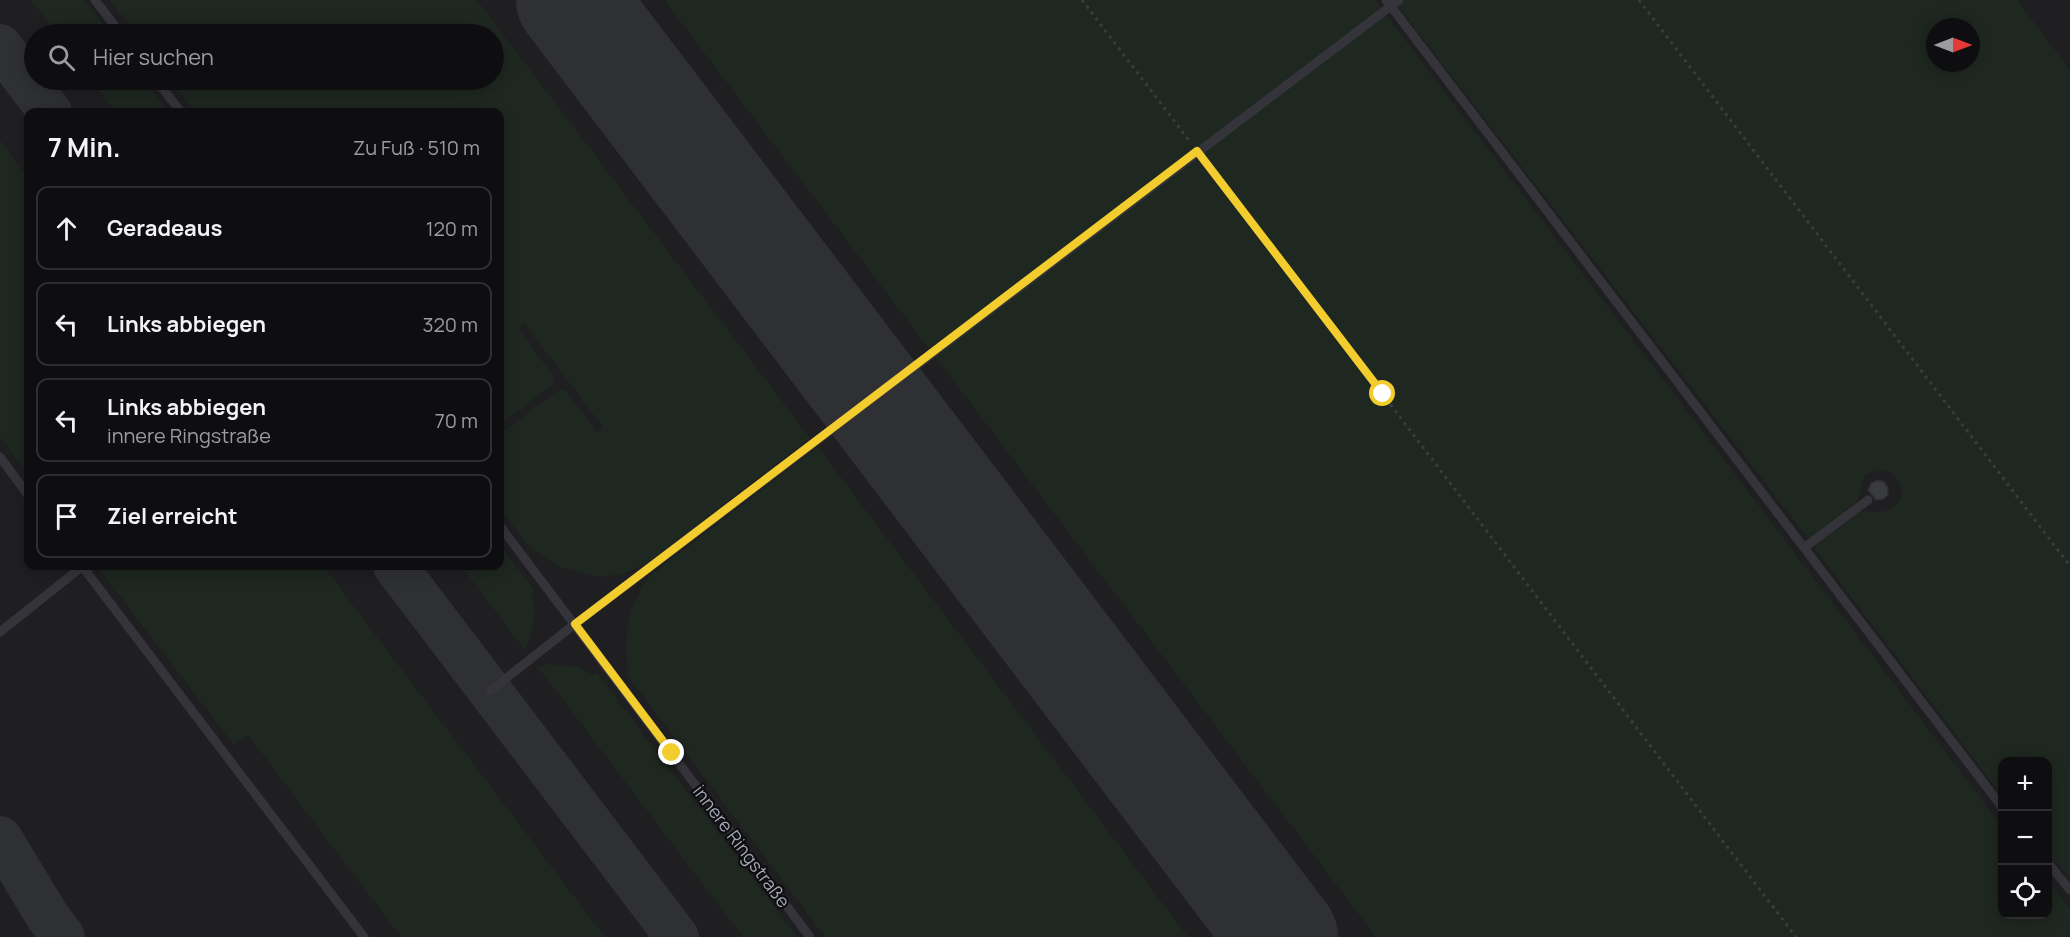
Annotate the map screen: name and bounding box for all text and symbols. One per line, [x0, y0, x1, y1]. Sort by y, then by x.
north arrow [1926, 18, 1980, 72]
search box [24, 24, 504, 90]
icon: search [45, 41, 78, 74]
text: Hier suchen [93, 42, 214, 72]
text: 7 Min. [48, 129, 121, 165]
text: Zu Fuß · 510 m [353, 134, 480, 161]
icon: ahead [50, 212, 83, 245]
text: Geradeaus [107, 213, 222, 243]
text: 120 m [426, 215, 478, 242]
icon: left [50, 308, 83, 341]
text: Links abbiegen [107, 309, 266, 339]
text: 320 m [422, 311, 478, 338]
route start [1369, 380, 1395, 406]
text: Links abbiegen [107, 392, 266, 422]
icon: left [50, 404, 83, 437]
text: 70 m [435, 407, 478, 434]
text: innere Ringstraße [107, 422, 271, 449]
icon: arrive [50, 500, 83, 533]
text: Ziel erreicht [107, 501, 238, 531]
route end [658, 739, 684, 765]
map controls [1998, 757, 2052, 919]
button: + [1998, 757, 2052, 811]
street label: innere Ringstraße [688, 780, 796, 912]
button: − [1998, 811, 2052, 865]
button: locate [1998, 865, 2052, 919]

